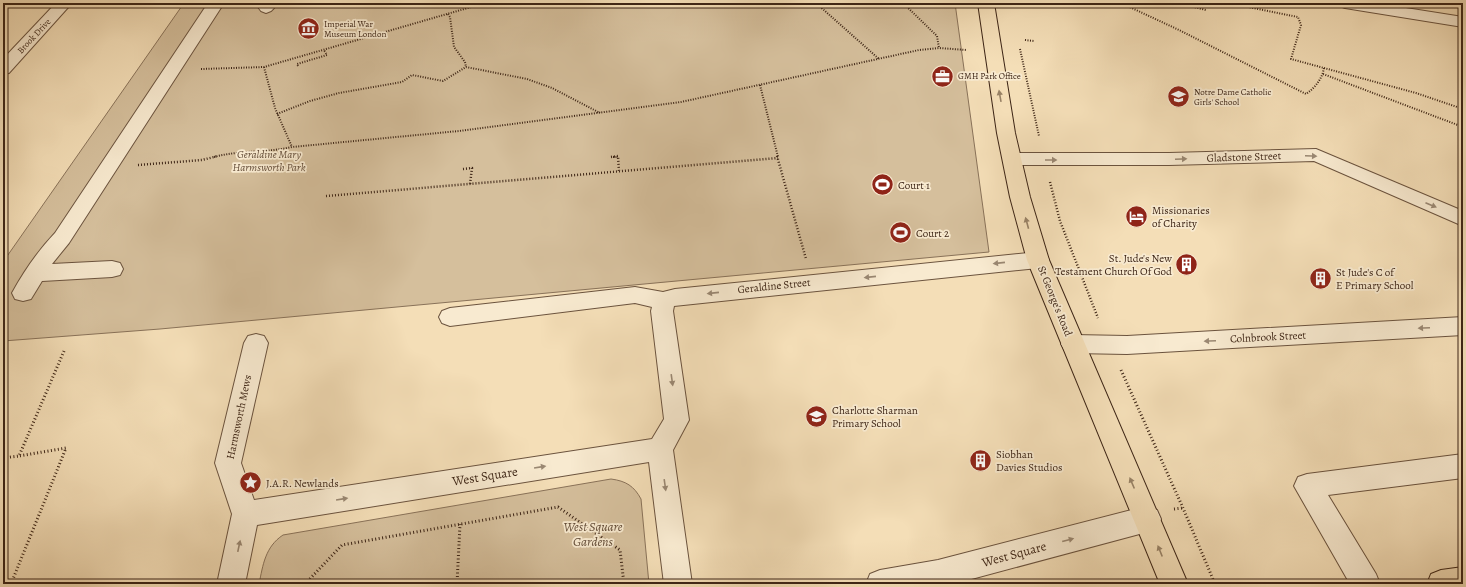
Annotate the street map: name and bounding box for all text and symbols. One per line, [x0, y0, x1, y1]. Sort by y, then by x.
street label: Brook Drive [15, 16, 53, 56]
museum icon: Imperial War Museum London [296, 16, 322, 42]
place label: Imperial War Museum London [324, 18, 386, 40]
office icon: GMH Park Office [930, 63, 956, 89]
place label: GMH Park Office [958, 70, 1021, 82]
school or university icon: Notre Dame Catholic Girls' School [1165, 84, 1191, 110]
place label: Notre Dame Catholic Girls' School [1194, 86, 1272, 108]
one-way arrow [997, 90, 1003, 102]
park label: Geraldine Mary Harmsworth Park [232, 147, 306, 175]
street label: Gladstone Street [1206, 148, 1282, 166]
one-way arrow [1305, 153, 1318, 159]
one-way arrow [1175, 156, 1188, 162]
one-way arrow [1045, 157, 1058, 163]
sports icon: Court 1 [870, 172, 896, 198]
place label: Court 1 [898, 178, 930, 193]
one-way arrow [1425, 202, 1436, 208]
hotel icon: Missionaries of Charity [1124, 203, 1150, 229]
place label: Missionaries of Charity [1152, 203, 1210, 231]
one-way arrow [1023, 217, 1029, 229]
sports icon: Court 2 [887, 220, 913, 246]
place label: Court 2 [916, 226, 949, 241]
place label: St. Jude's New Testament Church Of God [1055, 251, 1172, 279]
building icon: St. Jude's New Testament Church Of God [1174, 251, 1200, 277]
one-way arrow [993, 260, 1005, 267]
street label: St George's Road [1034, 264, 1076, 339]
building icon: St Jude's C of E Primary School [1308, 265, 1334, 291]
place label: St Jude's C of E Primary School [1336, 265, 1414, 293]
one-way arrow [864, 273, 876, 280]
street label: Geraldine Street [737, 275, 812, 297]
one-way arrow [707, 290, 719, 296]
one-way arrow [1418, 325, 1430, 332]
street label: Colnbrook Street [1230, 327, 1307, 346]
one-way arrow [1204, 337, 1216, 344]
street label: Harmsworth Mews [223, 373, 255, 461]
one-way arrow [669, 374, 675, 386]
school or university icon: Charlotte Sharman Primary School [804, 403, 830, 429]
place label: Charlotte Sharman Primary School [832, 403, 918, 431]
building icon: Siobhan Davies Studios [967, 447, 993, 473]
place label: Siobhan Davies Studios [996, 447, 1063, 475]
street label: West Square [450, 462, 519, 490]
one-way arrow [534, 464, 546, 470]
place icon: J.A.R. Newlands [238, 470, 264, 496]
place label: J.A.R. Newlands [266, 476, 339, 491]
one-way arrow [1129, 477, 1135, 488]
one-way arrow [662, 479, 668, 491]
one-way arrow [336, 495, 349, 501]
park label: West Square Gardens [563, 518, 623, 550]
one-way arrow [1062, 536, 1074, 542]
street label: West Square [979, 537, 1048, 571]
one-way arrow [237, 540, 243, 552]
one-way arrow [1157, 545, 1163, 557]

